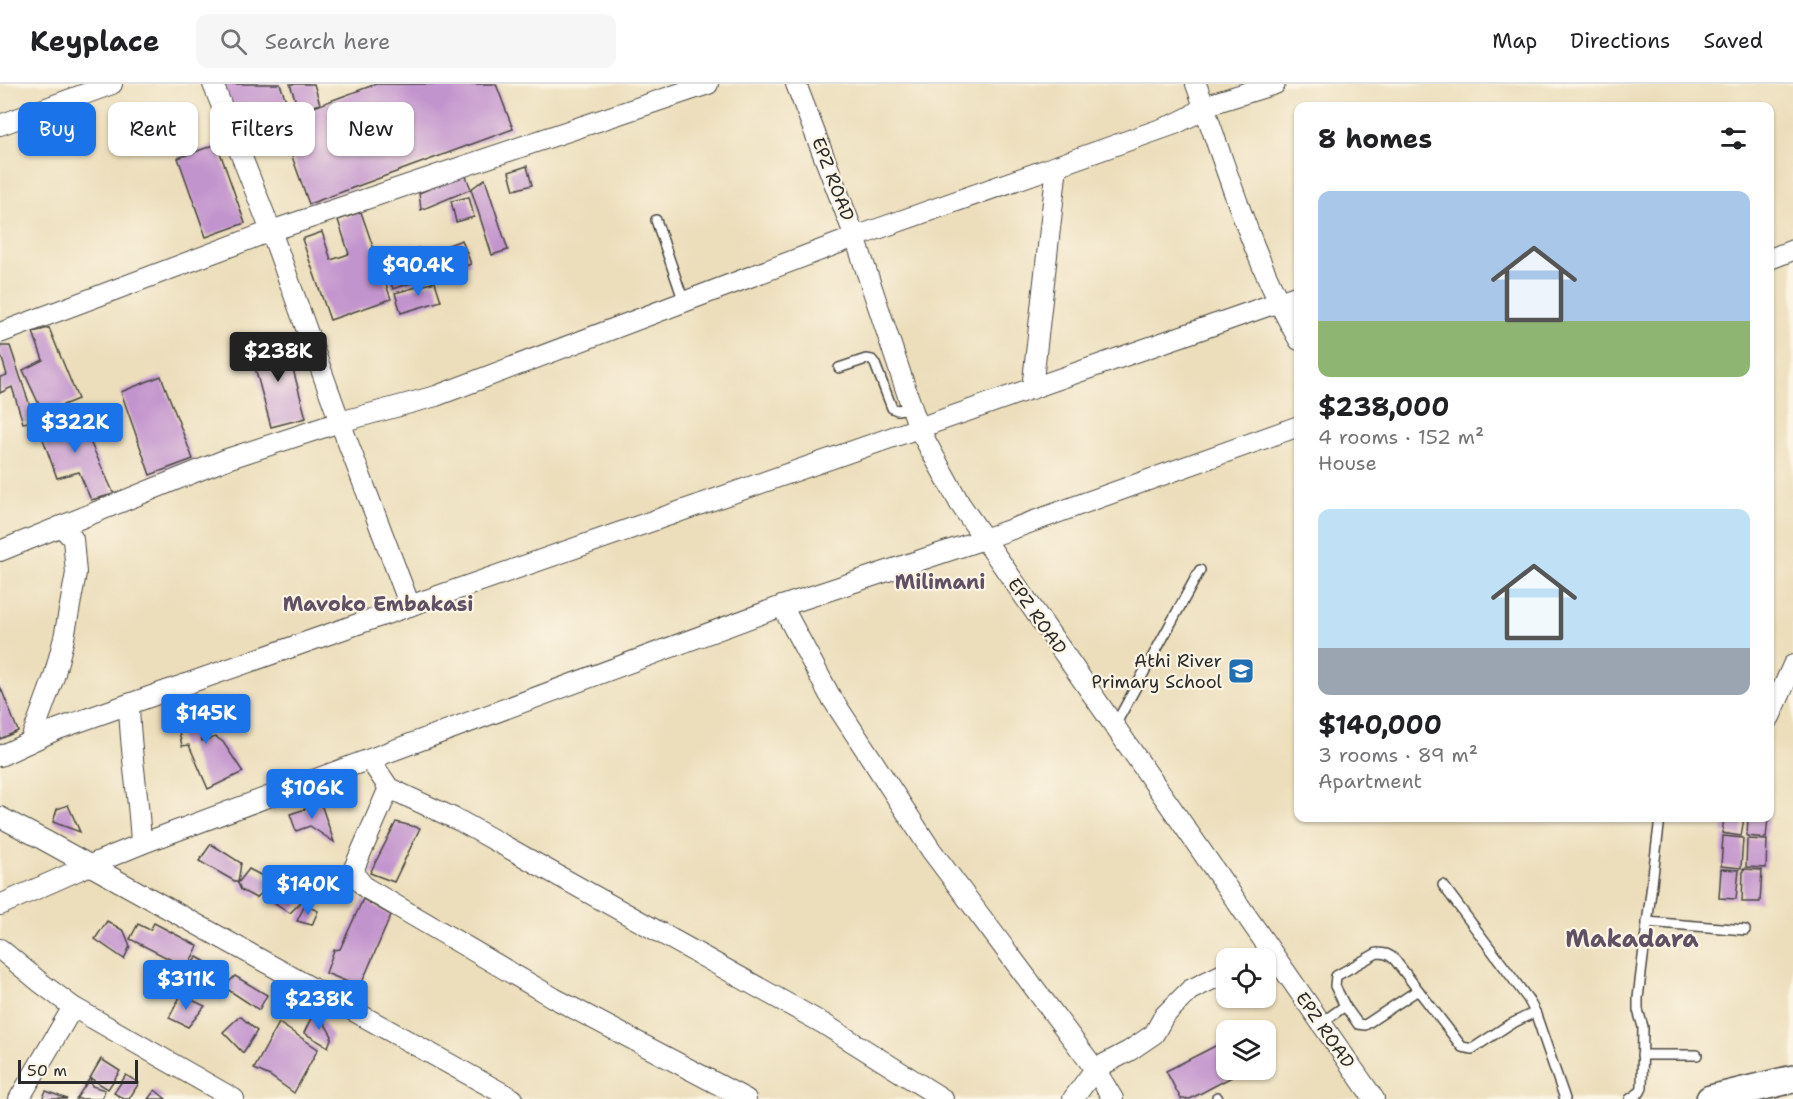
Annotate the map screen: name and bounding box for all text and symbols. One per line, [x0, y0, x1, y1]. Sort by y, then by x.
search box [196, 14, 616, 68]
text: Keyplace [30, 22, 160, 60]
icon: search [217, 25, 250, 58]
text: Search here [265, 27, 390, 56]
text: Map [1492, 27, 1537, 55]
text: Directions [1570, 27, 1670, 55]
text: Saved [1703, 27, 1763, 55]
chip: Buy [18, 102, 96, 156]
chip: Rent [108, 102, 198, 156]
chip: Filters [210, 102, 315, 156]
chip: New [327, 102, 414, 156]
text: 8 homes [1318, 121, 1432, 156]
icon: filters [1717, 122, 1750, 155]
street label: EPZ ROAD [806, 134, 860, 224]
icon: home [1480, 230, 1588, 338]
pin: $90.4K [369, 246, 467, 297]
text: $90.4K [382, 252, 454, 278]
pin: $238K [236, 332, 320, 383]
text: $238K [244, 338, 312, 364]
text: $238,000 [1318, 389, 1449, 424]
pin: $322K [33, 403, 117, 454]
text: $322K [41, 409, 109, 435]
text: 4 rooms · 152 m² [1318, 424, 1484, 450]
text: House [1318, 450, 1377, 476]
icon: home [1480, 548, 1588, 656]
district label: Milimani [895, 569, 985, 595]
street label: EPZ ROAD [1002, 573, 1072, 659]
district label: Mavoko Embakasi [283, 591, 473, 617]
place label: Athi River Primary School [1092, 649, 1223, 694]
school or university icon: Athi River Primary School [1226, 656, 1256, 686]
pin: $145K [164, 694, 248, 745]
text: $145K [175, 700, 237, 726]
text: $140,000 [1318, 707, 1442, 742]
text: 3 rooms · 89 m² [1318, 742, 1478, 768]
text: Apartment [1318, 768, 1422, 794]
pin: $106K [270, 769, 354, 820]
text: $106K [280, 775, 344, 801]
pin: $140K [266, 865, 350, 916]
text: $140K [276, 871, 340, 897]
district label: Makadara [1565, 923, 1699, 955]
map controls [1216, 948, 1276, 1080]
button: locate [1216, 948, 1276, 1008]
pin: $311K [144, 960, 228, 1011]
text: $311K [157, 966, 215, 992]
pin: $238K [277, 980, 361, 1031]
text: $238K [285, 986, 353, 1012]
street label: EPZ ROAD [1290, 987, 1360, 1073]
button: layers [1216, 1020, 1276, 1080]
scale bar [18, 1057, 138, 1084]
text: 50 m [27, 1060, 67, 1081]

